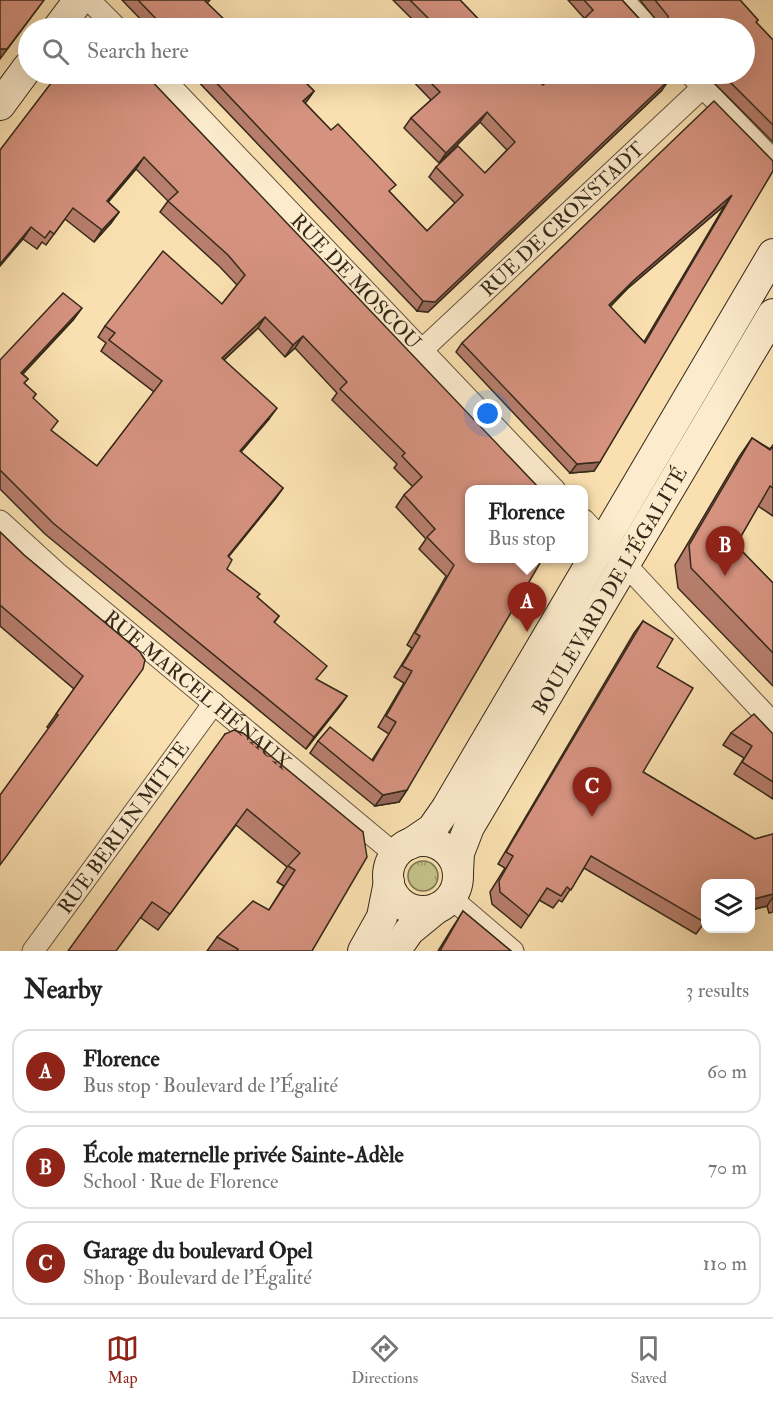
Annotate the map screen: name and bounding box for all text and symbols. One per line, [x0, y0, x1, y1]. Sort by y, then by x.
search box [18, 18, 755, 84]
icon: search [39, 35, 72, 68]
text: Search here [87, 37, 189, 65]
street label: RUE DE CRONSTADT [475, 136, 650, 302]
street label: RUE DE MOSCOU [286, 208, 427, 354]
your location [473, 399, 502, 428]
street label: BOULEVARD DE L'ÉGALITÉ [526, 462, 692, 718]
popup [465, 485, 588, 563]
text: Florence [488, 498, 565, 526]
text: Bus stop [488, 526, 556, 551]
pin: B [706, 526, 744, 576]
pin: A [508, 582, 546, 632]
street label: RUE MARCEL HÉNAUX [99, 605, 297, 775]
street label: RUE BERLIN MITTE [52, 736, 194, 919]
pin: C [572, 768, 612, 817]
map controls [701, 879, 755, 933]
button: layers [701, 879, 755, 933]
text: Nearby [24, 974, 102, 1006]
text: 3 results [686, 978, 749, 1003]
text: Florence [83, 1045, 160, 1073]
text: A [39, 1059, 52, 1084]
text: 60 m [707, 1059, 747, 1084]
text: Bus stop · Boulevard de l'Égalité [83, 1073, 338, 1098]
text: École maternelle privée Sainte-Adèle [83, 1141, 404, 1169]
text: B [39, 1155, 52, 1180]
text: 70 m [708, 1155, 747, 1180]
text: School · Rue de Florence [83, 1169, 278, 1194]
text: Garage du boulevard Opel [83, 1237, 313, 1265]
text: C [38, 1251, 53, 1276]
text: 110 m [703, 1251, 747, 1276]
text: Shop · Boulevard de l'Égalité [83, 1265, 312, 1290]
tab: Map [106, 1332, 139, 1388]
tab: Directions [351, 1332, 418, 1388]
tab: Saved [630, 1332, 667, 1388]

